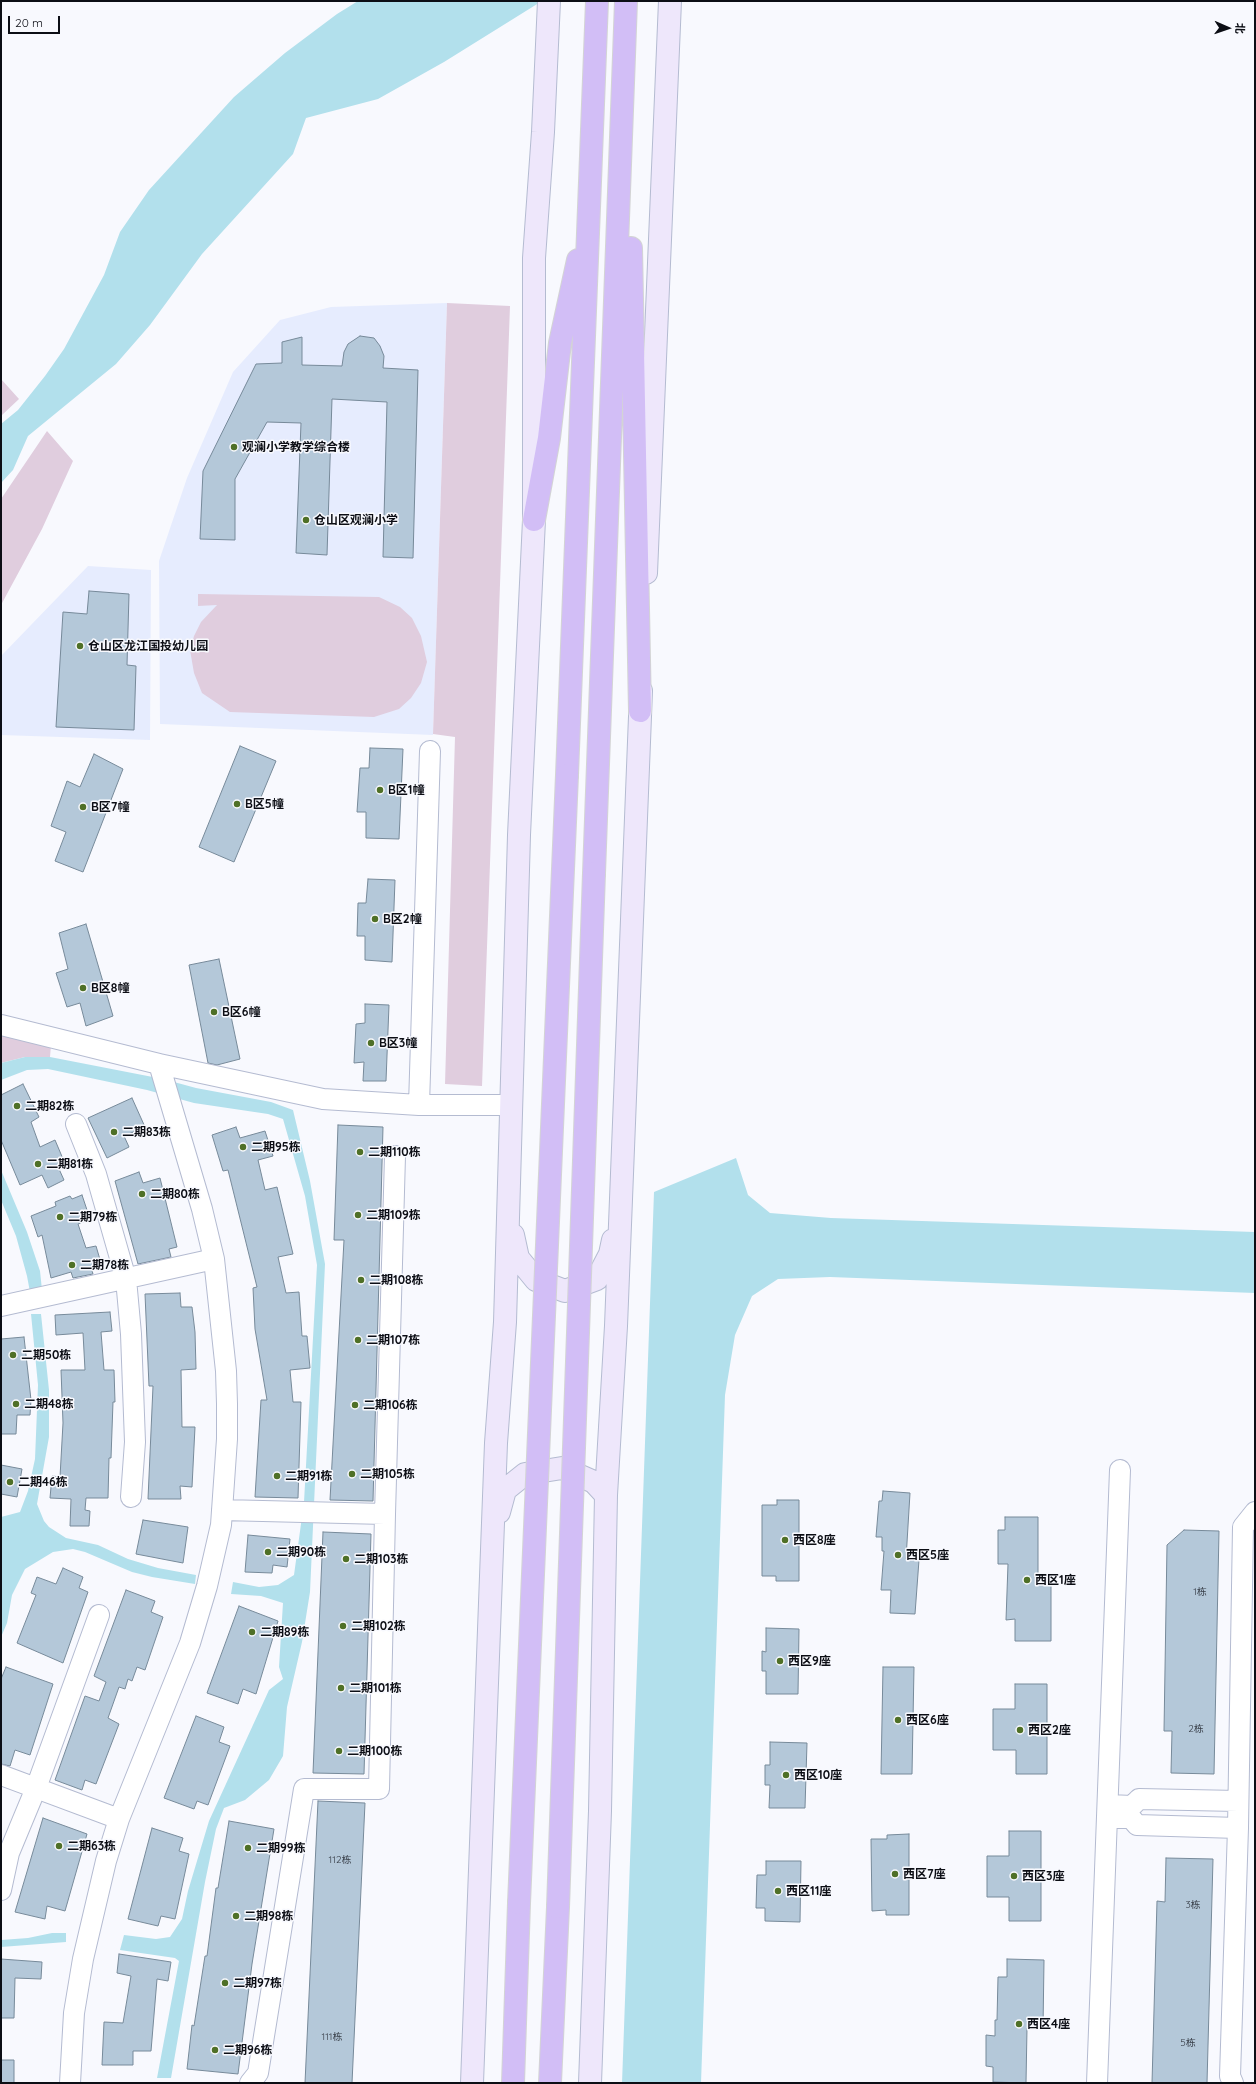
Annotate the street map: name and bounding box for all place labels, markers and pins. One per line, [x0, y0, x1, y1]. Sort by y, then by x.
place label: 观澜小学教学综合楼 [242, 440, 350, 454]
marker: 观澜小学教学综合楼 [229, 442, 239, 452]
place label: 仓山区观澜小学 [314, 513, 398, 527]
marker: 仓山区观澜小学 [301, 515, 311, 525]
place label: 仓山区龙江国投幼儿园 [88, 639, 208, 653]
marker: 仓山区龙江国投幼儿园 [75, 641, 85, 651]
place label: B区1幢 [388, 783, 425, 797]
marker: B区1幢 [375, 785, 385, 795]
place label: B区5幢 [245, 797, 284, 811]
marker: B区5幢 [232, 799, 242, 809]
place label: B区7幢 [91, 800, 129, 814]
marker: B区7幢 [78, 802, 88, 812]
place label: B区2幢 [383, 912, 422, 926]
marker: B区2幢 [370, 914, 380, 924]
place label: B区8幢 [91, 981, 129, 995]
marker: B区8幢 [78, 983, 88, 993]
place label: B区6幢 [222, 1005, 260, 1019]
marker: B区6幢 [209, 1007, 219, 1017]
place label: B区3幢 [379, 1036, 417, 1050]
marker: B区3幢 [366, 1038, 376, 1048]
place label: 二期82栋 [25, 1099, 74, 1113]
marker: 二期82栋 [12, 1101, 22, 1111]
place label: 二期83栋 [122, 1125, 171, 1139]
marker: 二期83栋 [109, 1127, 119, 1137]
place label: 二期95栋 [251, 1140, 301, 1154]
marker: 二期95栋 [238, 1142, 248, 1152]
place label: 二期110栋 [368, 1145, 421, 1159]
marker: 二期110栋 [355, 1147, 365, 1157]
place label: 二期81栋 [46, 1157, 93, 1171]
marker: 二期81栋 [33, 1159, 43, 1169]
place label: 二期80栋 [150, 1187, 200, 1201]
marker: 二期80栋 [137, 1189, 147, 1199]
place label: 二期109栋 [366, 1208, 421, 1222]
place label: 二期79栋 [68, 1210, 117, 1224]
marker: 二期109栋 [353, 1210, 363, 1220]
marker: 二期79栋 [55, 1212, 65, 1222]
place label: 二期78栋 [80, 1258, 129, 1272]
marker: 二期78栋 [67, 1260, 77, 1270]
place label: 二期108栋 [369, 1273, 424, 1287]
marker: 二期108栋 [356, 1275, 366, 1285]
place label: 二期107栋 [366, 1333, 420, 1347]
marker: 二期107栋 [353, 1335, 363, 1345]
place label: 二期50栋 [21, 1348, 71, 1362]
marker: 二期50栋 [8, 1350, 18, 1360]
place label: 二期48栋 [24, 1397, 74, 1411]
place label: 二期106栋 [363, 1398, 418, 1412]
marker: 二期48栋 [11, 1399, 21, 1409]
marker: 二期106栋 [350, 1400, 360, 1410]
place label: 二期105栋 [360, 1467, 415, 1481]
place label: 二期91栋 [285, 1469, 332, 1483]
marker: 二期105栋 [347, 1469, 357, 1479]
marker: 二期91栋 [272, 1471, 282, 1481]
place label: 二期46栋 [18, 1475, 68, 1489]
marker: 二期46栋 [5, 1477, 15, 1487]
place label: 西区8座 [793, 1533, 836, 1547]
marker: 西区8座 [780, 1535, 790, 1545]
place label: 二期90栋 [276, 1545, 326, 1559]
marker: 二期90栋 [263, 1547, 273, 1557]
place label: 西区5座 [906, 1548, 949, 1562]
marker: 西区5座 [893, 1550, 903, 1560]
place label: 二期103栋 [354, 1552, 408, 1566]
marker: 二期103栋 [341, 1554, 351, 1564]
place label: 西区1座 [1035, 1573, 1076, 1587]
marker: 西区1座 [1022, 1575, 1032, 1585]
place label: 二期102栋 [351, 1619, 406, 1633]
marker: 二期102栋 [338, 1621, 348, 1631]
place label: 二期89栋 [260, 1625, 309, 1639]
marker: 二期89栋 [247, 1627, 257, 1637]
place label: 西区9座 [788, 1654, 831, 1668]
marker: 西区9座 [775, 1656, 785, 1666]
place label: 二期101栋 [349, 1681, 402, 1695]
marker: 二期101栋 [336, 1683, 346, 1693]
place label: 西区6座 [906, 1713, 949, 1727]
marker: 西区6座 [893, 1715, 903, 1725]
place label: 西区2座 [1028, 1723, 1071, 1737]
marker: 西区2座 [1015, 1725, 1025, 1735]
place label: 二期100栋 [347, 1744, 402, 1758]
marker: 二期100栋 [334, 1746, 344, 1756]
place label: 西区10座 [794, 1768, 842, 1782]
marker: 西区10座 [781, 1770, 791, 1780]
place label: 二期63栋 [67, 1839, 116, 1853]
marker: 二期63栋 [54, 1841, 64, 1851]
place label: 二期99栋 [256, 1841, 306, 1855]
marker: 二期99栋 [243, 1843, 253, 1853]
place label: 西区7座 [903, 1867, 946, 1881]
marker: 西区7座 [890, 1869, 900, 1879]
place label: 西区3座 [1022, 1869, 1064, 1883]
marker: 西区3座 [1009, 1871, 1019, 1881]
place label: 西区11座 [786, 1884, 831, 1898]
marker: 西区11座 [773, 1886, 783, 1896]
place label: 二期98栋 [244, 1909, 293, 1923]
marker: 二期98栋 [231, 1911, 241, 1921]
place label: 二期97栋 [233, 1976, 282, 1990]
marker: 二期97栋 [220, 1978, 230, 1988]
place label: 西区4座 [1027, 2017, 1070, 2031]
marker: 西区4座 [1014, 2019, 1024, 2029]
place label: 二期96栋 [223, 2043, 272, 2057]
marker: 二期96栋 [210, 2045, 220, 2055]

